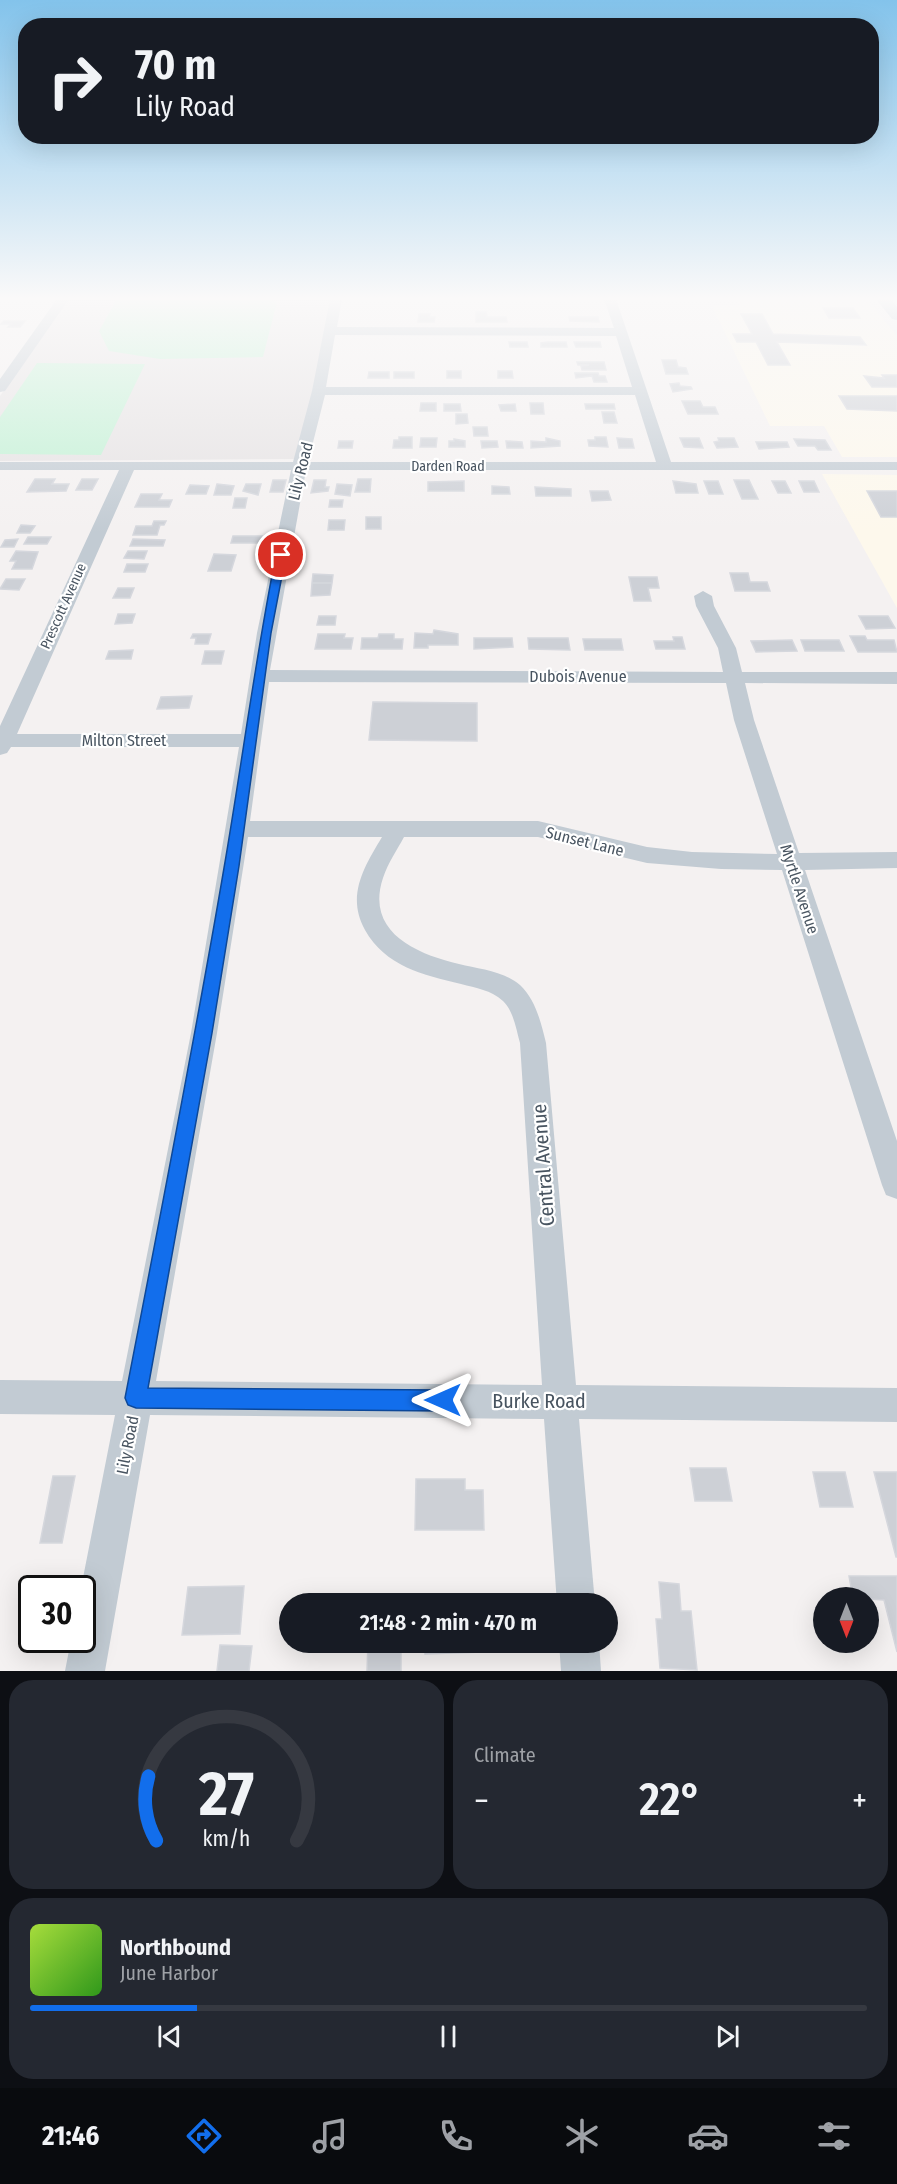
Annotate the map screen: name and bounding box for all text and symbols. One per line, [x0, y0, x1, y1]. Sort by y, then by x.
text: 70 m [135, 40, 216, 90]
icon: right [36, 42, 114, 120]
text: Lily Road [135, 91, 235, 123]
street label: Lily Road [284, 440, 317, 502]
street label: Darden Road [411, 458, 485, 475]
pin [255, 529, 306, 580]
icon: arrive [264, 538, 297, 571]
street label: Prescott Avenue [37, 561, 90, 652]
street label: Dubois Avenue [529, 667, 627, 686]
street label: Milton Street [82, 731, 167, 750]
street label: Sunset Lane [544, 823, 626, 860]
street label: Myrtle Avenue [776, 842, 823, 936]
street label: Central Avenue [527, 1103, 559, 1227]
position arrow [411, 1368, 475, 1432]
street label: Burke Road [492, 1389, 586, 1413]
street label: Lily Road [113, 1414, 142, 1476]
speed limit sign: 30 [18, 1575, 96, 1653]
north arrow [813, 1587, 879, 1653]
map controls [813, 1587, 879, 1653]
text: 21:48 · 2 min · 470 m [360, 1609, 537, 1636]
text: Climate [474, 1743, 536, 1767]
text: 27 [198, 1757, 254, 1832]
text: 22° [639, 1773, 702, 1827]
text: − [474, 1781, 489, 1821]
text: + [852, 1781, 867, 1821]
text: km/h [203, 1827, 250, 1853]
text: Northbound [120, 1934, 231, 1961]
text: June Harbor [120, 1961, 218, 1985]
icon: previous [153, 2020, 186, 2053]
icon: pause [432, 2020, 465, 2053]
icon: next [711, 2020, 744, 2053]
icon: directions [183, 2115, 225, 2157]
icon: music [309, 2115, 351, 2157]
icon: phone [435, 2115, 477, 2157]
icon: climate [561, 2115, 603, 2157]
icon: car [687, 2115, 729, 2157]
icon: filters [813, 2115, 855, 2157]
text: 21:46 [42, 2120, 99, 2152]

